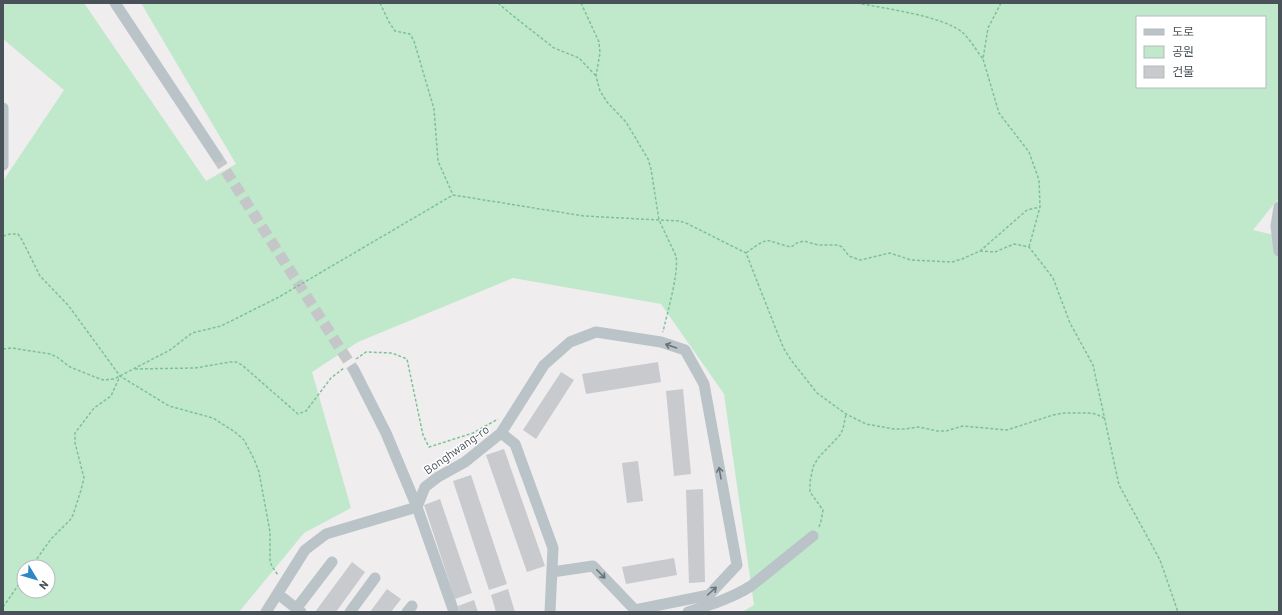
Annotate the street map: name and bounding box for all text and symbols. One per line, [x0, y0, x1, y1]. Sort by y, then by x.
legend [1136, 16, 1266, 88]
text: 도로 [1172, 24, 1194, 38]
text: 공원 [1172, 44, 1194, 58]
text: 건물 [1172, 64, 1194, 78]
one-way arrow [665, 341, 677, 349]
street label: Bonghwang-ro [421, 421, 491, 477]
one-way arrow [716, 467, 724, 480]
north arrow [16, 559, 56, 599]
one-way arrow [596, 569, 606, 579]
text: N [37, 579, 52, 592]
one-way arrow [707, 586, 717, 596]

